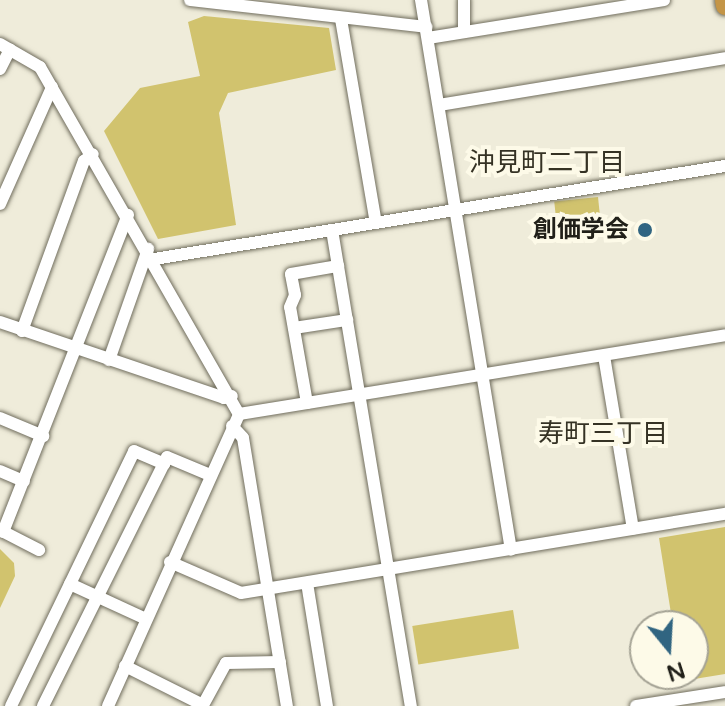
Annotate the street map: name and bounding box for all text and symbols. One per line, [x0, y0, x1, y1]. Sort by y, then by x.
district label: 沖見町二丁目 [469, 147, 625, 179]
place label: 創価学会 [533, 216, 629, 244]
marker: 創価学会 [636, 221, 654, 239]
district label: 寿町三丁目 [538, 418, 668, 450]
north arrow [629, 610, 709, 690]
text: N [663, 656, 688, 686]

